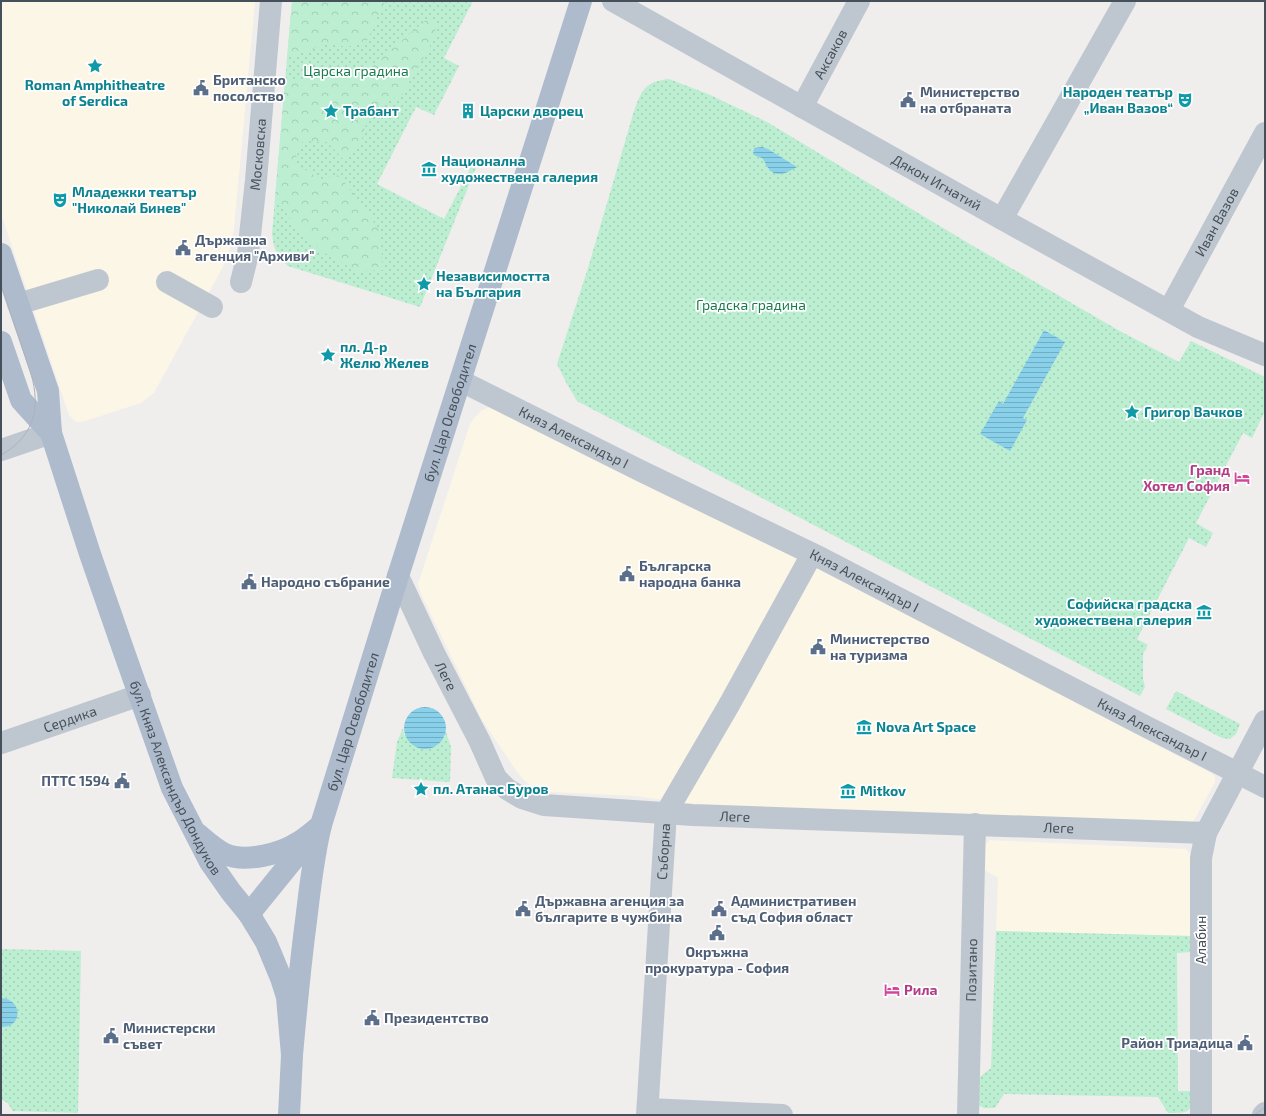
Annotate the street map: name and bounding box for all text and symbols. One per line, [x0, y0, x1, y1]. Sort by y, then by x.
street label: Аксаков [810, 26, 850, 82]
place icon: Roman Amphitheatre of Serdica [86, 57, 104, 75]
park label: Царска градина [303, 62, 409, 79]
place label: Британско посолство [213, 71, 286, 104]
place label: Roman Amphitheatre of Serdica [25, 76, 165, 109]
public building icon: Британско посолство [192, 79, 210, 97]
place label: Министерство на отбраната [920, 83, 1020, 116]
place label: Народен театър „Иван Вазов“ [1063, 83, 1173, 116]
public building icon: Министерство на отбраната [899, 91, 917, 109]
theatre icon: Народен театър „Иван Вазов“ [1176, 91, 1194, 109]
place icon: Трабант [322, 102, 340, 120]
place label: Трабант [343, 102, 399, 119]
building icon: Царски дворец [459, 102, 477, 120]
place label: Царски дворец [480, 102, 584, 119]
street label: Московска [246, 117, 269, 191]
street label: Дякон Игнатий [889, 150, 984, 214]
place label: Национална художествена галерия [441, 152, 598, 185]
museum icon: Национална художествена галерия [420, 160, 438, 178]
place label: Младежки театър "Николай Бинев" [72, 183, 197, 216]
street label: Иван Вазов [1191, 185, 1242, 259]
theatre icon: Младежки театър "Николай Бинев" [51, 191, 69, 209]
place label: Държавна агенция "Архиви" [195, 231, 314, 264]
public building icon: Държавна агенция "Архиви" [174, 239, 192, 257]
place label: Независимостта на България [436, 267, 550, 300]
place icon: Независимостта на България [415, 275, 433, 293]
park label: Градска градина [696, 296, 806, 313]
place label: пл. Д-р Желю Желев [340, 338, 429, 371]
street label: бул. Цар Освободител [420, 341, 479, 484]
place icon: пл. Д-р Желю Желев [319, 346, 337, 364]
street label: Княз Александър I [516, 402, 632, 471]
place icon: Григор Вачков [1123, 403, 1141, 421]
place label: Григор Вачков [1144, 403, 1243, 420]
place label: Гранд Хотел София [1143, 461, 1230, 494]
hotel icon: Гранд Хотел София [1233, 469, 1251, 487]
street label: Княз Александър I [807, 545, 922, 615]
place label: Българска народна банка [639, 557, 741, 590]
public building icon: Българска народна банка [618, 565, 636, 583]
public building icon: Народно събрание [240, 573, 258, 591]
place label: Народно събрание [261, 573, 390, 590]
place label: Софийска градска художествена галерия [1035, 595, 1192, 628]
museum icon: Софийска градска художествена галерия [1195, 603, 1213, 621]
place label: Министерство на туризма [830, 630, 930, 663]
public building icon: Министерство на туризма [809, 638, 827, 656]
street label: бул. Цар Освободител [323, 650, 382, 793]
street label: Леге [432, 658, 461, 693]
street label: бул. Княз Александър Дондуков [127, 678, 225, 878]
street label: Княз Александър I [1095, 694, 1210, 764]
street label: Сердика [41, 702, 99, 736]
museum icon: Nova Art Space [855, 718, 873, 736]
place label: Nova Art Space [876, 718, 976, 735]
place label: ПТТС 1594 [41, 772, 110, 789]
public building icon: ПТТС 1594 [113, 772, 131, 790]
place icon: пл. Атанас Буров [412, 780, 430, 798]
place label: пл. Атанас Буров [433, 780, 548, 797]
museum icon: Mitkov [839, 782, 857, 800]
place label: Mitkov [860, 782, 906, 799]
street label: Леге [719, 807, 751, 825]
street label: Леге [1043, 818, 1074, 836]
street label: Съборна [653, 823, 673, 880]
place label: Държавна агенция за българите в чужбина [535, 892, 684, 925]
place label: Административен съд София област [731, 892, 856, 925]
public building icon: Държавна агенция за българите в чужбина [514, 900, 532, 918]
public building icon: Административен съд София област [710, 900, 728, 918]
street label: Алабин [1192, 916, 1209, 964]
public building icon: Окръжна прокуратура - София [708, 924, 726, 942]
street label: Позитано [962, 938, 980, 1002]
place label: Окръжна прокуратура - София [645, 943, 789, 976]
hotel icon: Рила [883, 981, 901, 999]
place label: Рила [904, 981, 938, 998]
public building icon: Президентство [363, 1009, 381, 1027]
place label: Президентство [384, 1009, 489, 1026]
place label: Министерски съвет [123, 1019, 216, 1052]
public building icon: Министерски съвет [102, 1027, 120, 1045]
place label: Район Триадица [1121, 1034, 1233, 1051]
public building icon: Район Триадица [1236, 1034, 1254, 1052]

